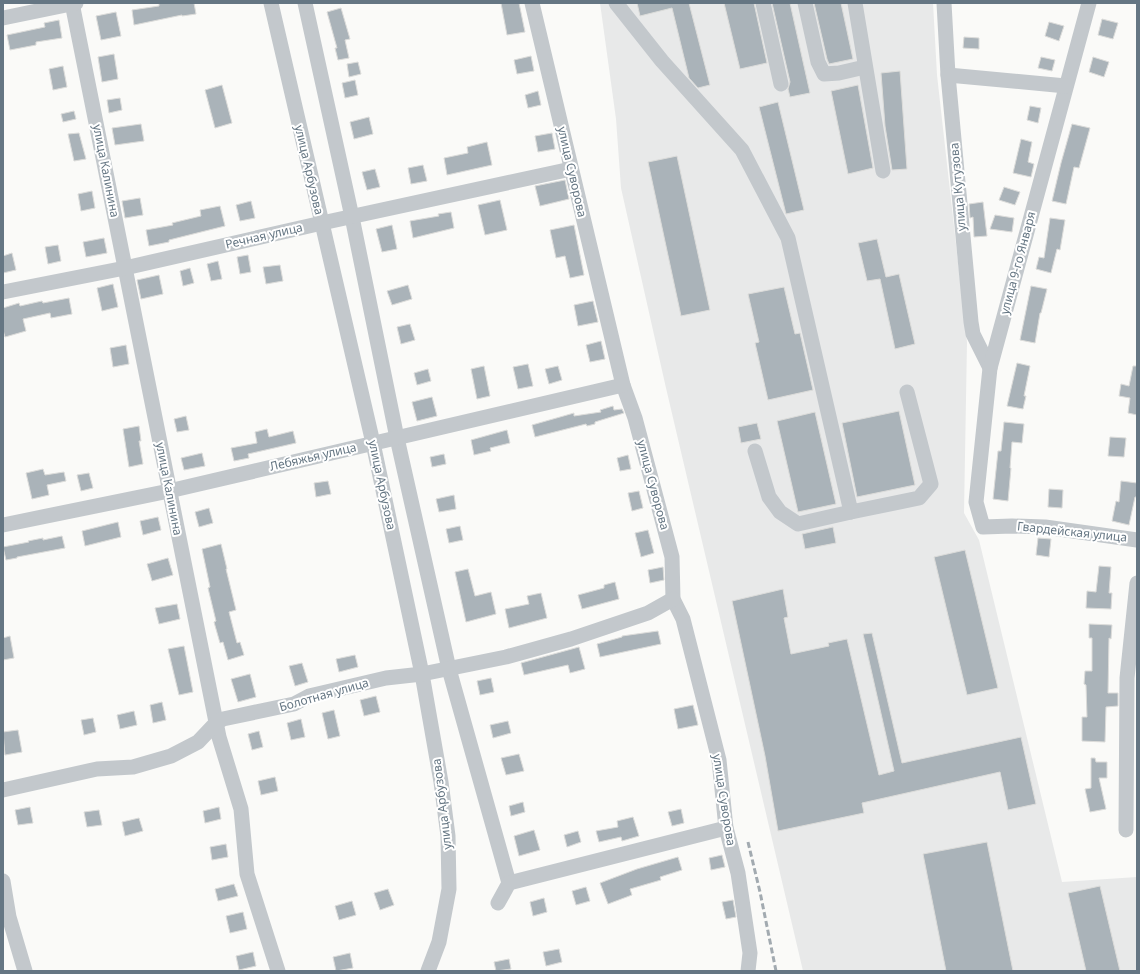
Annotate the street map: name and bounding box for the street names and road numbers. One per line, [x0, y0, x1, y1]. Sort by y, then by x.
street label: улица Калинина [89, 123, 124, 219]
street label: улица Арбузова [291, 123, 328, 216]
street label: улица Суворова [554, 125, 591, 219]
street label: улица Кутузова [945, 142, 970, 232]
street label: улица 9-го Января [996, 210, 1039, 316]
street label: Речная улица [224, 218, 304, 253]
street label: Лебяжья улица [268, 438, 358, 475]
street label: улица Арбузова [365, 438, 400, 531]
street label: улица Суворова [633, 438, 674, 532]
street label: улица Калинина [152, 441, 187, 537]
street label: Гвардейская улица [1016, 517, 1128, 546]
street label: Болотная улица [277, 674, 371, 715]
street label: улица Суворова [709, 753, 740, 847]
street label: улица Арбузова [427, 758, 456, 850]

